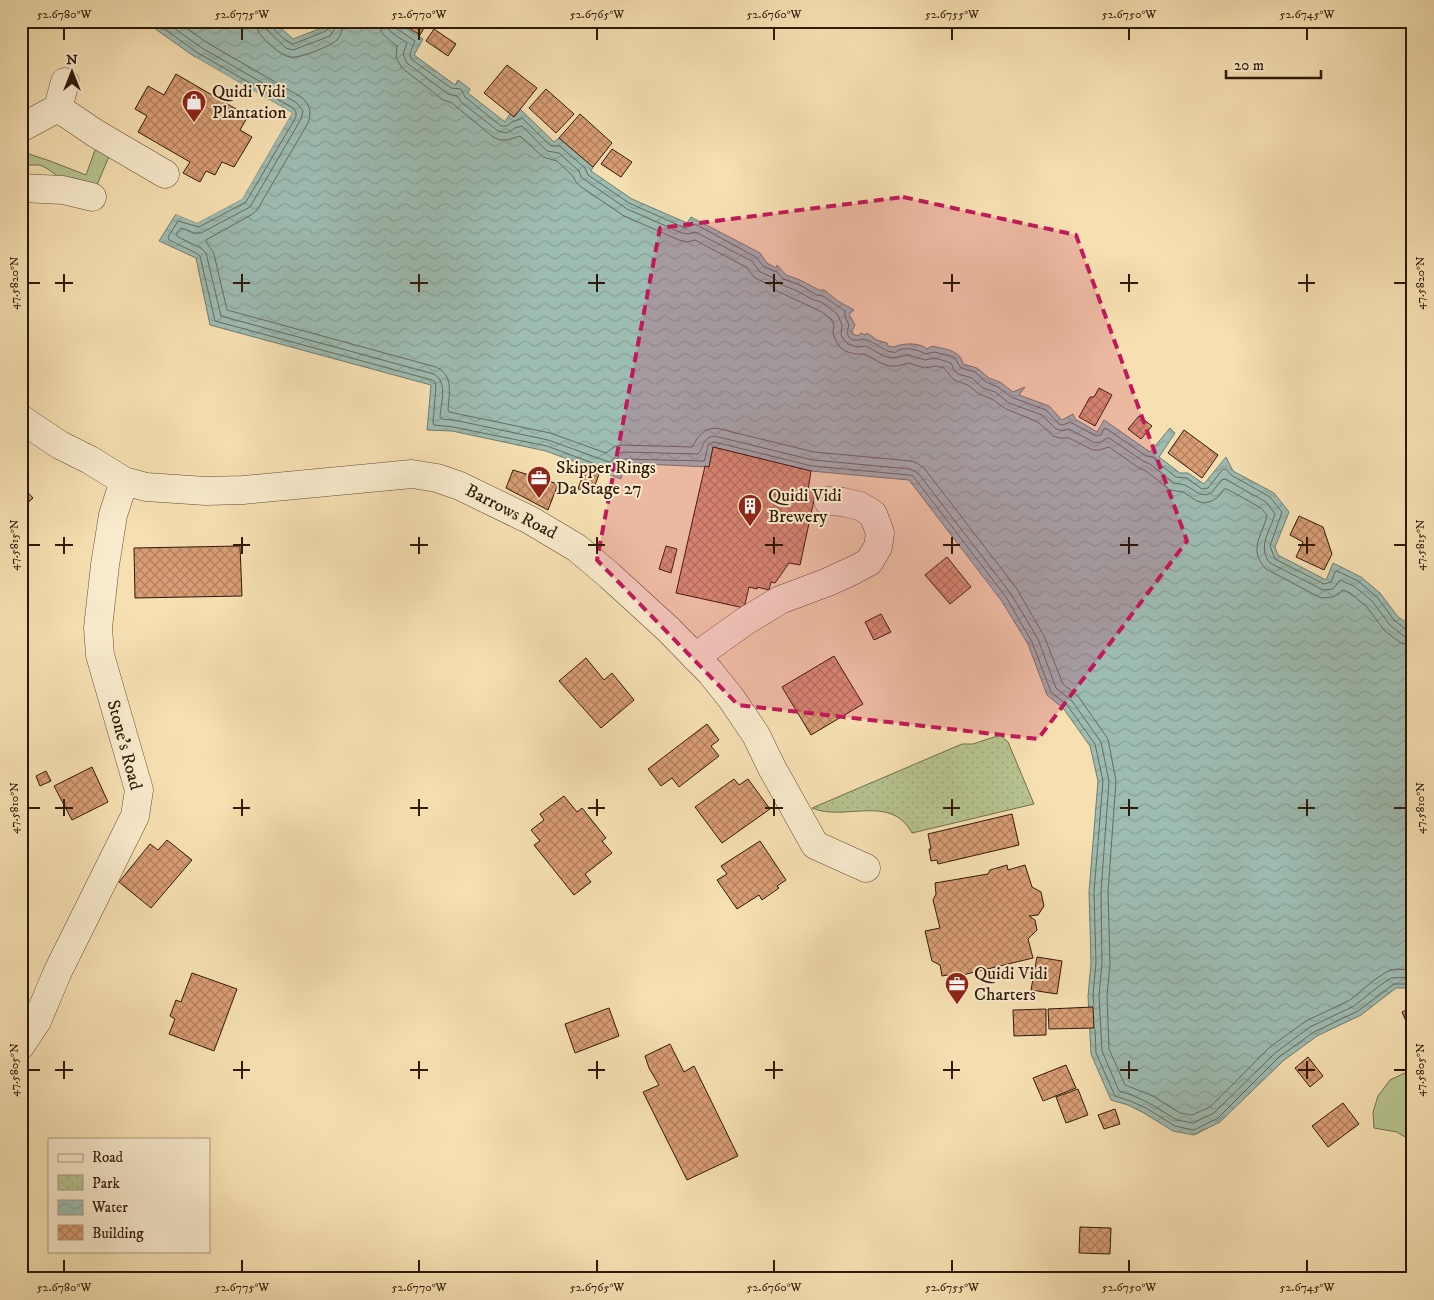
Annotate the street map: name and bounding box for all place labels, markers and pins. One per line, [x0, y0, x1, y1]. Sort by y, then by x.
place label: Quidi Vidi Plantation [212, 81, 287, 124]
shop icon: Quidi Vidi Plantation [181, 89, 207, 123]
place label: Skipper Rings Da Stage 27 [556, 457, 656, 500]
office icon: Skipper Rings Da Stage 27 [526, 465, 552, 499]
place label: Quidi Vidi Brewery [768, 485, 842, 528]
building icon: Quidi Vidi Brewery [737, 493, 763, 527]
place label: Quidi Vidi Charters [974, 963, 1048, 1006]
office icon: Quidi Vidi Charters [944, 971, 970, 1005]

